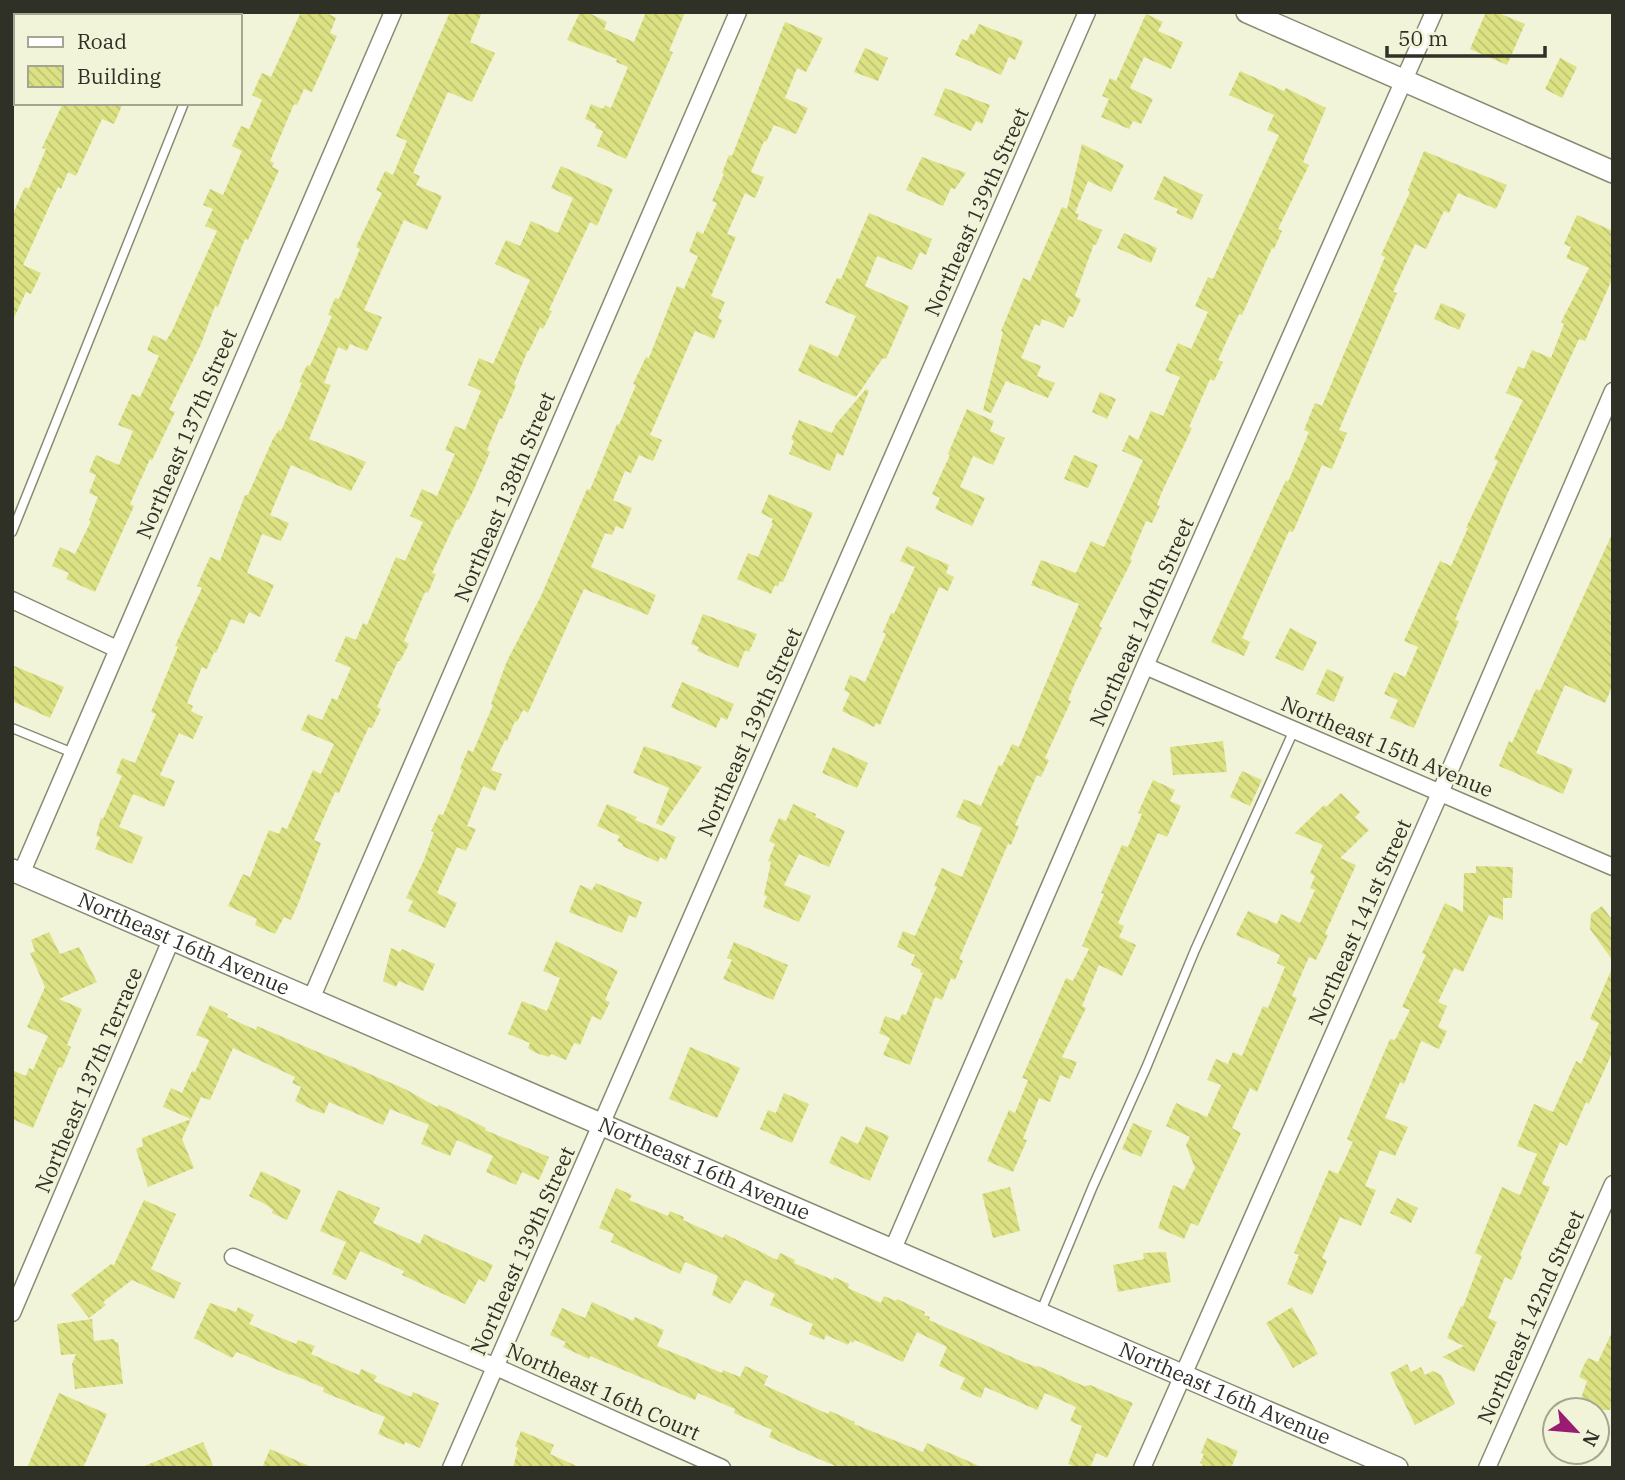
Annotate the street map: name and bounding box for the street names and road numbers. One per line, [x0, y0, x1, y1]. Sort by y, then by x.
street label: Northeast 139th Street [917, 103, 1035, 320]
street label: Northeast 137th Street [129, 324, 243, 543]
street label: Northeast 138th Street [447, 387, 561, 606]
street label: Northeast 140th Street [1082, 513, 1200, 730]
street label: Northeast 139th Street [690, 623, 808, 840]
street label: Northeast 15th Avenue [1277, 689, 1498, 803]
street label: Northeast 141st Street [1301, 814, 1417, 1029]
street label: Northeast 16th Avenue [74, 885, 294, 1001]
street label: Northeast 137th Terrace [28, 962, 148, 1197]
street label: Northeast 16th Avenue [594, 1110, 815, 1226]
street label: Northeast 139th Street [463, 1142, 581, 1359]
street label: Northeast 142nd Street [1470, 1205, 1590, 1428]
street label: Northeast 16th Avenue [1115, 1335, 1335, 1451]
street label: Northeast 16th Court [502, 1336, 705, 1446]

